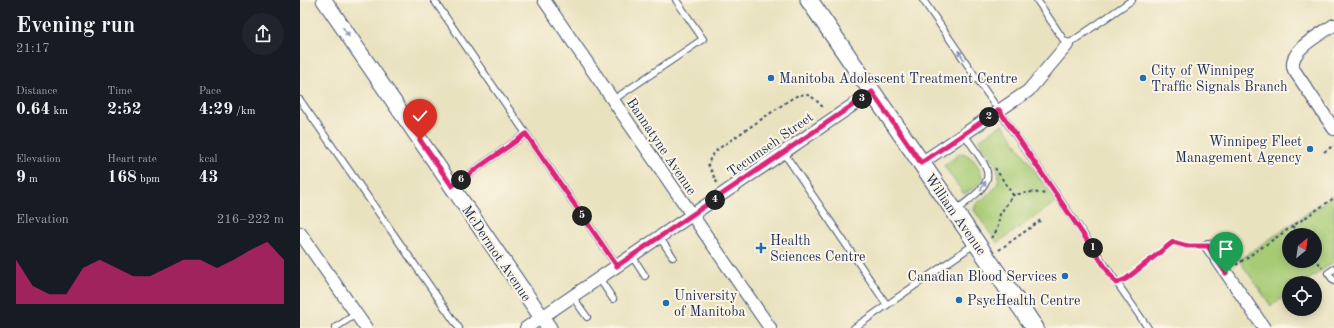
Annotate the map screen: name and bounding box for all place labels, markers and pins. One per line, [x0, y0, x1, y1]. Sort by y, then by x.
place label: City of Winnipeg Traffic Signals Branch [1151, 64, 1288, 94]
place label: Manitoba Adolescent Treatment Centre [779, 72, 1017, 86]
marker: Manitoba Adolescent Treatment Centre [766, 73, 776, 83]
marker: City of Winnipeg Traffic Signals Branch [1138, 73, 1148, 83]
pin: 3 [852, 89, 872, 109]
pin [403, 99, 437, 140]
pin: 2 [979, 107, 999, 127]
place label: Winnipeg Fleet Management Agency [1175, 135, 1303, 165]
marker: Winnipeg Fleet Management Agency [1305, 144, 1315, 154]
pin: 6 [451, 170, 471, 190]
pin: 4 [705, 190, 725, 210]
pin: 5 [572, 206, 592, 226]
pin [1209, 232, 1243, 273]
place label: Health Sciences Centre [770, 234, 866, 264]
pin: 1 [1083, 238, 1103, 258]
marker: Health Sciences Centre [755, 242, 767, 254]
place label: Canadian Blood Services [908, 270, 1057, 284]
marker: Canadian Blood Services [1060, 271, 1070, 281]
place label: University of Manitoba [674, 289, 745, 319]
place label: PsycHealth Centre [967, 294, 1081, 308]
marker: PsycHealth Centre [954, 295, 964, 305]
marker: University of Manitoba [661, 298, 671, 308]

